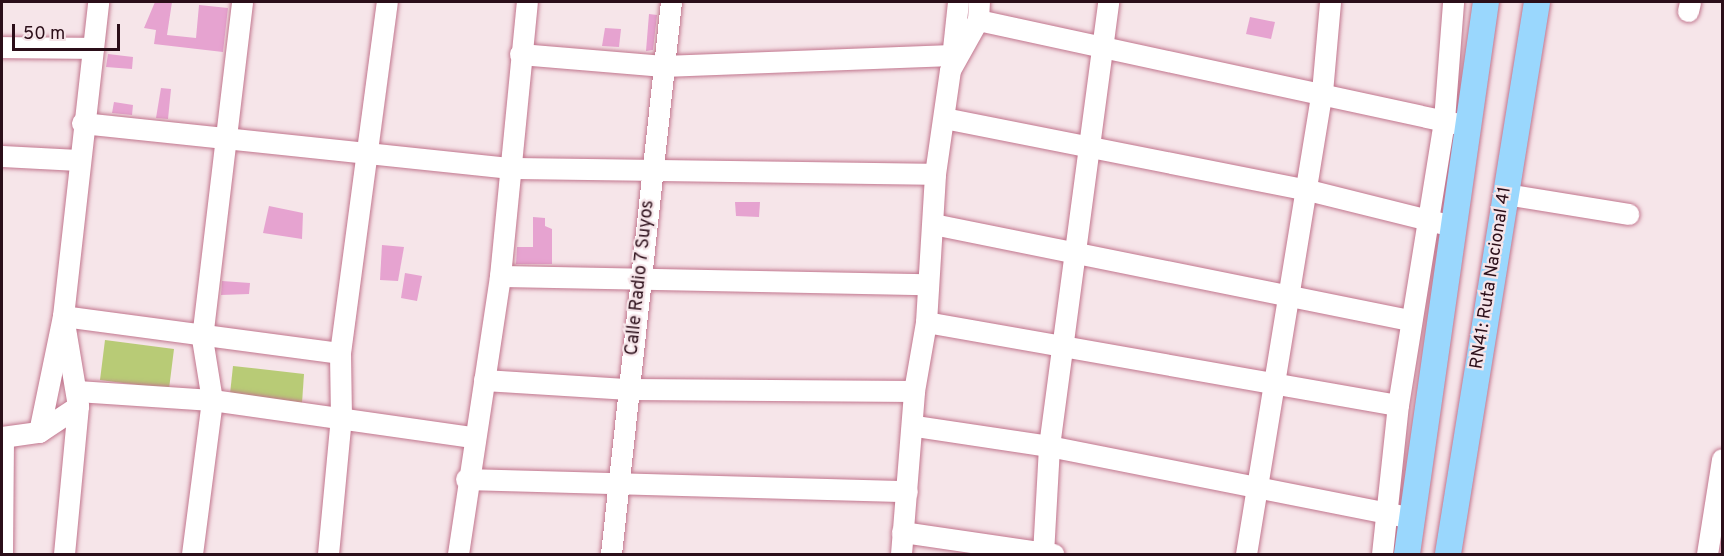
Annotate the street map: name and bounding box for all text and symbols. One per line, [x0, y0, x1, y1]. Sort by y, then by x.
scale bar [15, 12, 123, 50]
text: 50 m [23, 23, 65, 46]
street label: RN41: Ruta Nacional 41 [1467, 185, 1517, 371]
street label: Calle Radio 7 Suyos [622, 199, 660, 357]

